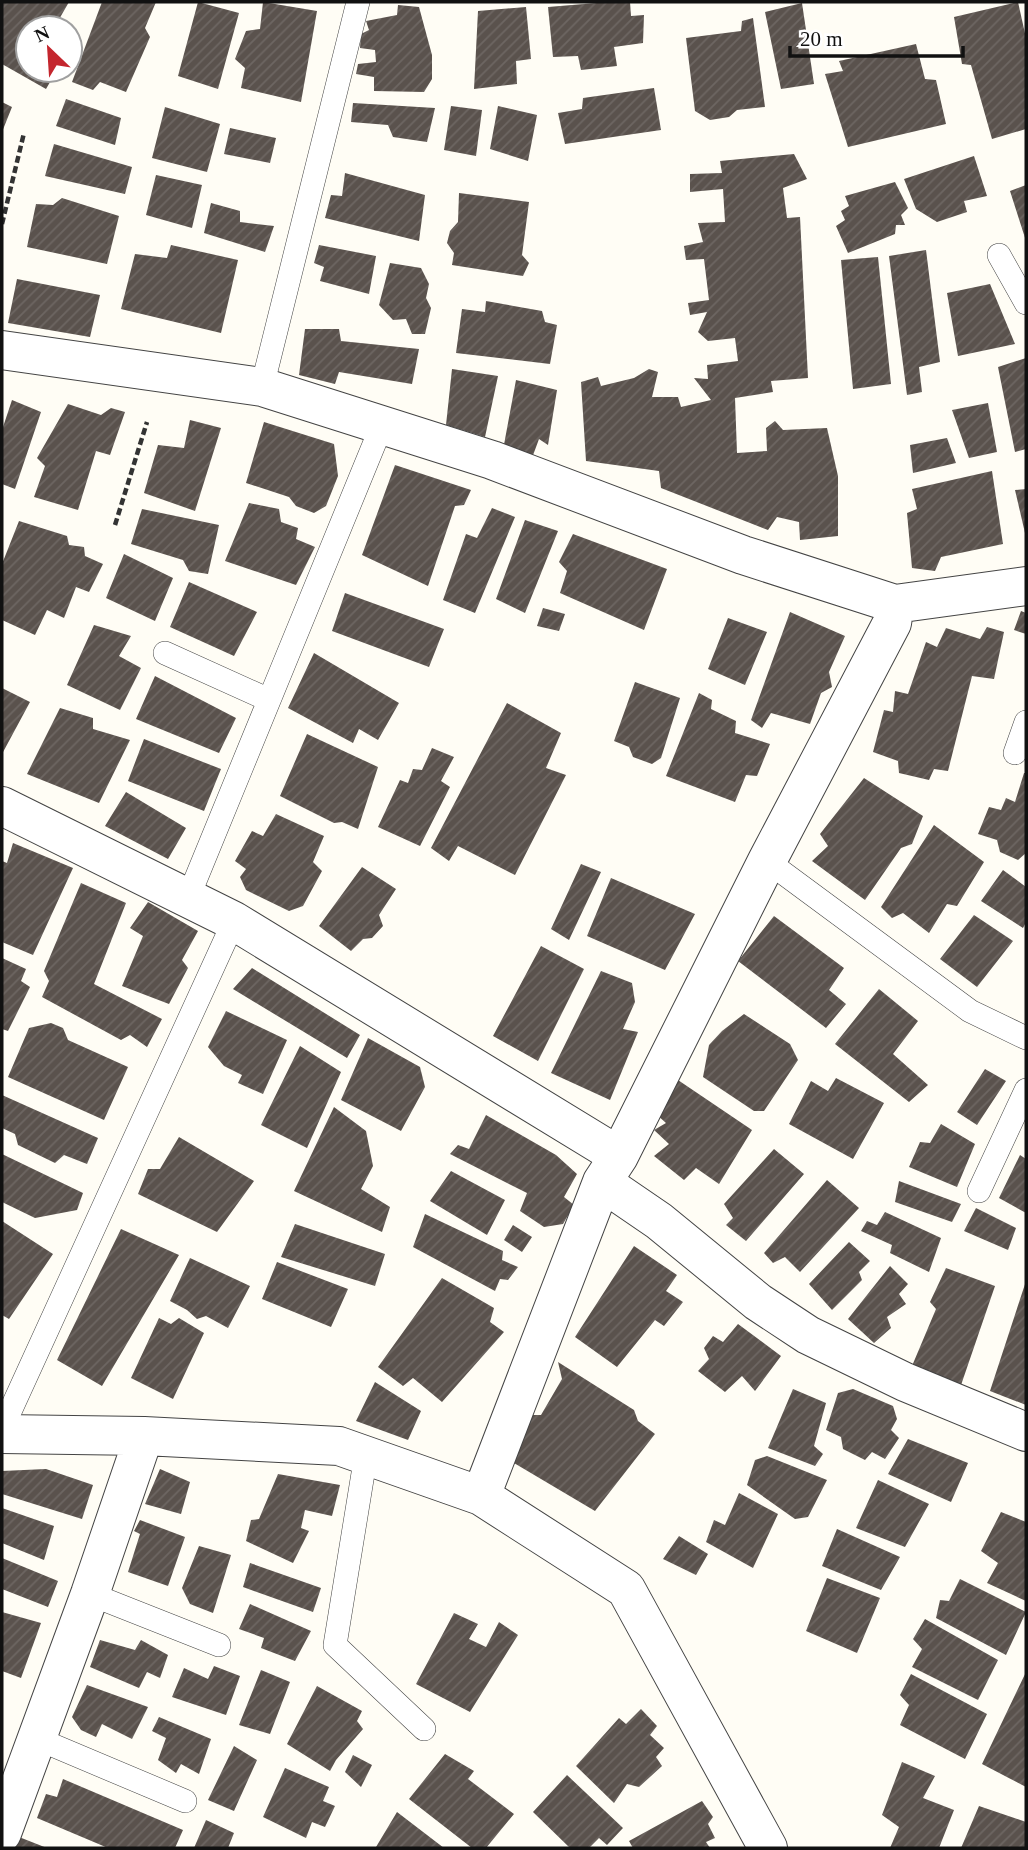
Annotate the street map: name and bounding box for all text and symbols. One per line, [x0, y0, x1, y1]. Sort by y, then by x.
north arrow [14, 14, 84, 84]
scale bar [790, 14, 963, 58]
text: N [31, 22, 53, 46]
text: 20 m [800, 27, 843, 51]

